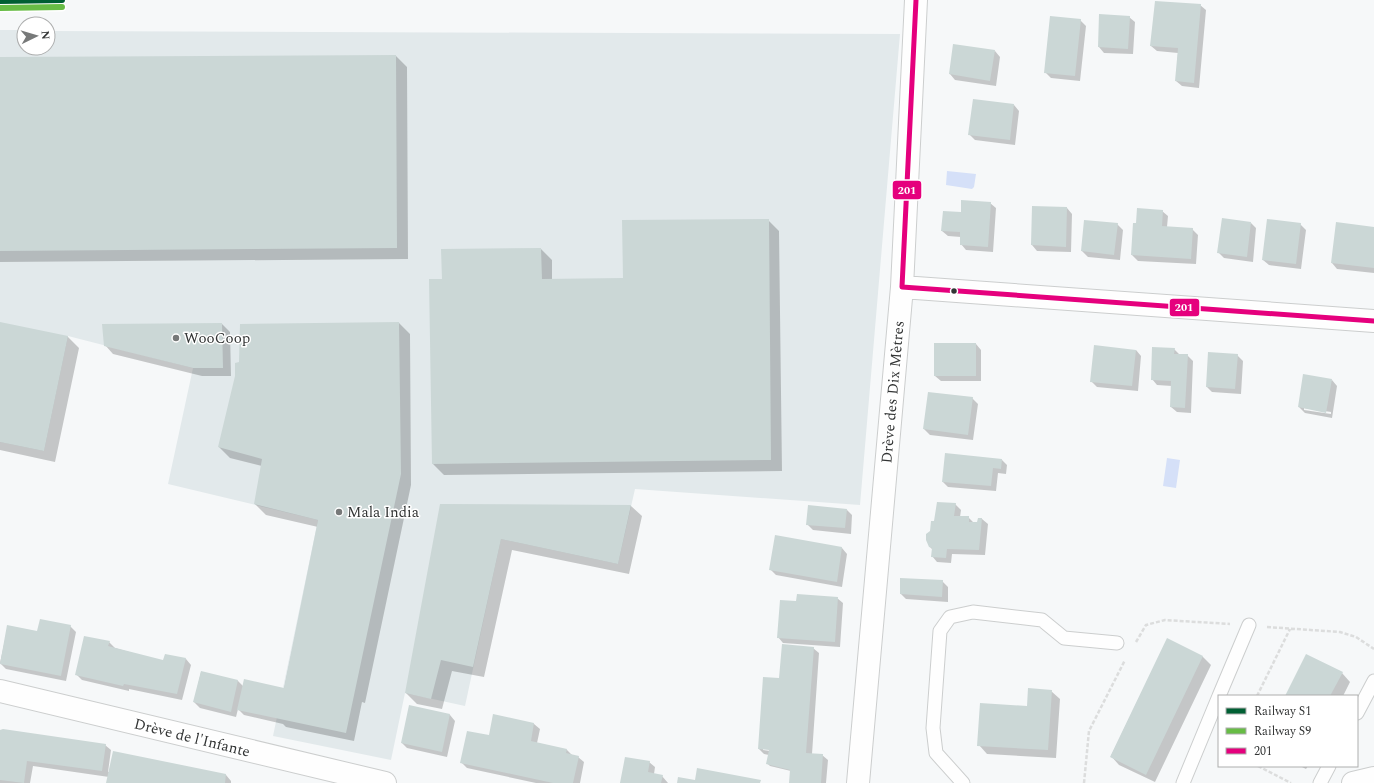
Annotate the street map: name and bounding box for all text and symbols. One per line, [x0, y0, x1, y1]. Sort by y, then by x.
north arrow [16, 16, 56, 56]
text: N [37, 30, 54, 40]
line badge: 201 [892, 180, 922, 200]
text: 201 [898, 182, 916, 199]
unlabelled marker [949, 286, 959, 296]
line badge: 201 [1169, 298, 1200, 317]
text: 201 [1175, 299, 1193, 316]
street label: Drève des Dix Mètres [875, 320, 911, 464]
place label: WooCoop [184, 327, 250, 350]
marker: WooCoop [171, 333, 181, 343]
place label: Mala India [347, 501, 420, 524]
marker: Mala India [334, 507, 344, 517]
legend [1218, 695, 1358, 767]
text: Railway S1 [1254, 702, 1311, 721]
street label: Drève de l'Infante [132, 712, 252, 764]
text: Railway S9 [1254, 722, 1311, 741]
text: 201 [1254, 742, 1272, 761]

